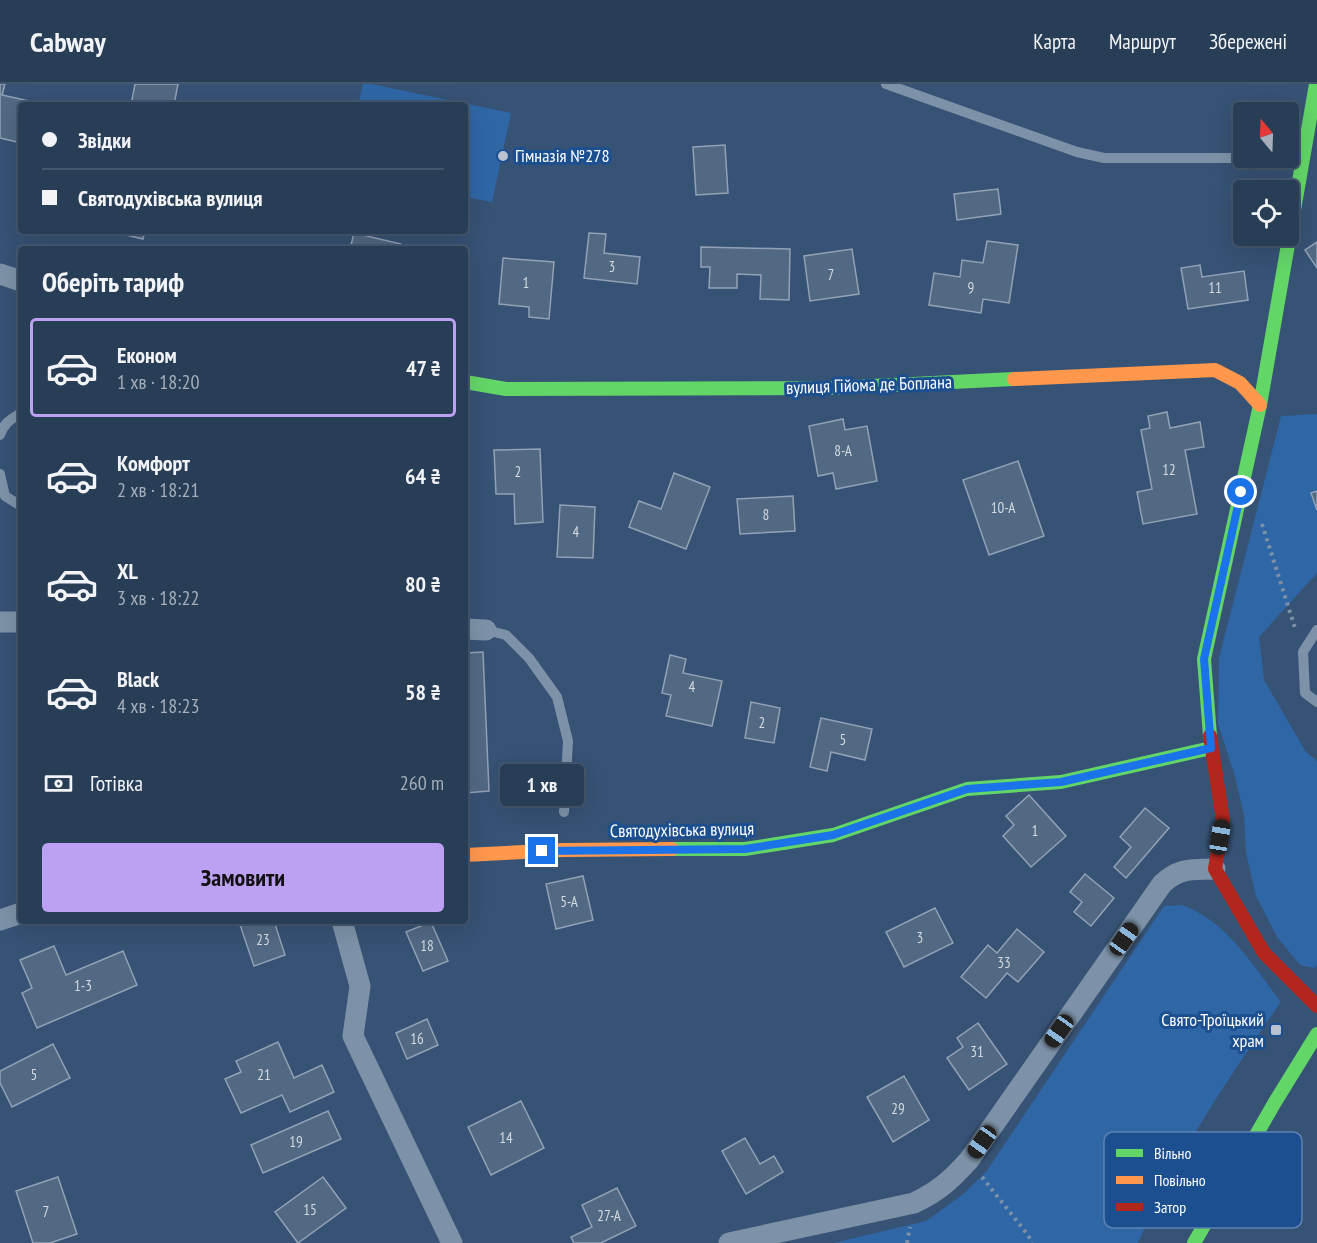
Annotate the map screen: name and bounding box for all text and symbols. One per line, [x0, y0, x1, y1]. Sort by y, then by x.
text: Cabway [30, 23, 106, 60]
text: Карта [1033, 28, 1076, 55]
text: Маршрут [1109, 28, 1176, 55]
text: Збережені [1209, 28, 1287, 55]
north arrow [1233, 102, 1299, 168]
map controls [1233, 102, 1299, 246]
text: Звідки [78, 126, 131, 154]
place label: Гімназія №278 [515, 144, 610, 167]
marker: Гімназія №278 [496, 149, 510, 163]
button: locate [1233, 180, 1299, 246]
text: Святодухівська вулиця [78, 184, 263, 212]
house number: 3 [609, 257, 615, 276]
text: Оберіть тариф [42, 265, 184, 299]
house number: 7 [828, 265, 834, 284]
house number: 1 [523, 273, 529, 292]
house number: 9 [968, 278, 974, 297]
house number: 11 [1208, 278, 1222, 297]
icon: car [45, 341, 99, 395]
text: Економ [117, 341, 177, 369]
text: 47 ₴ [406, 354, 441, 382]
text: 1 хв · 18:20 [117, 369, 199, 395]
street label: вулиця Гійома де Боплана [786, 370, 952, 399]
house number: 8-А [834, 441, 853, 460]
icon: car [45, 449, 99, 503]
text: Комфорт [117, 449, 190, 477]
house number: 12 [1162, 460, 1176, 479]
text: 64 ₴ [405, 462, 441, 490]
house number: 2 [515, 462, 521, 481]
text: 2 хв · 18:21 [117, 477, 199, 503]
route start [1227, 478, 1254, 505]
house number: 10-А [991, 498, 1016, 517]
house number: 8 [763, 505, 769, 524]
house number: 4 [573, 522, 580, 541]
icon: car [45, 557, 99, 611]
text: XL [117, 557, 138, 585]
text: 80 ₴ [405, 570, 441, 598]
text: 3 хв · 18:22 [117, 585, 199, 611]
icon: car [45, 665, 99, 719]
text: Black [117, 665, 159, 693]
house number: 4 [689, 677, 696, 696]
text: 58 ₴ [405, 678, 441, 706]
text: 4 хв · 18:23 [117, 693, 199, 719]
house number: 2 [759, 713, 765, 732]
house number: 5 [840, 730, 846, 749]
callout: 1 хв [500, 764, 584, 806]
icon: cash [42, 767, 75, 800]
text: Готівка [90, 769, 143, 797]
text: 260 m [400, 770, 444, 796]
text: 1 хв [527, 772, 557, 798]
street label: Святодухівська вулиця [610, 817, 754, 842]
car [1208, 818, 1232, 856]
house number: 1 [1032, 821, 1038, 840]
route end [528, 837, 555, 864]
button: Замовити [42, 843, 444, 912]
house number: 5-А [560, 892, 579, 911]
car [1106, 919, 1142, 959]
house number: 3 [917, 928, 923, 947]
house number: 23 [256, 930, 270, 949]
house number: 18 [420, 936, 434, 955]
house number: 33 [997, 953, 1011, 972]
house number: 1-3 [74, 976, 92, 995]
place label: Свято-Троїцький храм [1161, 1008, 1264, 1052]
car [1041, 1011, 1077, 1051]
marker: Свято-Троїцький храм [1269, 1023, 1283, 1037]
house number: 16 [410, 1029, 424, 1048]
house number: 31 [970, 1042, 984, 1061]
house number: 5 [31, 1065, 37, 1084]
house number: 21 [257, 1065, 271, 1084]
house number: 29 [891, 1099, 905, 1118]
car [964, 1122, 1000, 1162]
house number: 14 [499, 1128, 513, 1147]
house number: 19 [289, 1132, 303, 1151]
legend [1104, 1132, 1302, 1228]
text: Вільно [1154, 1143, 1191, 1163]
text: Повільно [1154, 1170, 1206, 1190]
text: Затор [1154, 1197, 1186, 1217]
house number: 15 [303, 1200, 317, 1219]
house number: 7 [43, 1202, 49, 1221]
house number: 27-А [597, 1206, 622, 1225]

